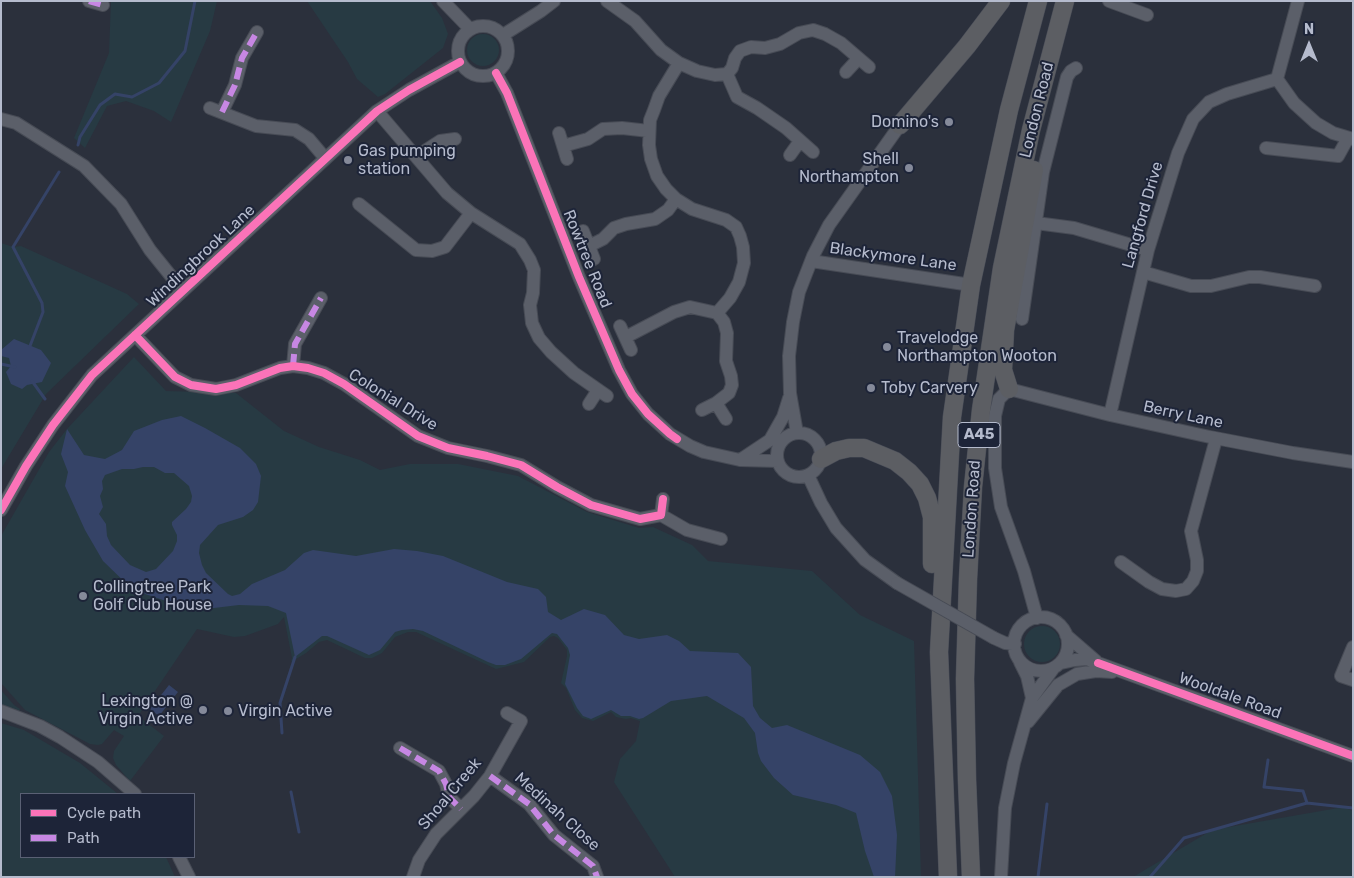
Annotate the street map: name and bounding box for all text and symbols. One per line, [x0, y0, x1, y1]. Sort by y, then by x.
north arrow [1284, 20, 1334, 70]
text: N [1304, 21, 1314, 38]
street label: London Road [1016, 60, 1058, 160]
place label: Domino's [871, 112, 939, 132]
marker: Domino's [943, 116, 955, 128]
place label: Gas pumping station [358, 141, 456, 179]
place label: Shell Northampton [799, 149, 899, 187]
marker: Gas pumping station [342, 154, 354, 166]
street label: Langford Drive [1119, 159, 1167, 271]
marker: Shell Northampton [903, 162, 915, 174]
street label: Windingbrook Lane [143, 201, 259, 311]
street label: Rowtree Road [559, 207, 615, 311]
street label: Blackymore Lane [828, 239, 958, 275]
place label: Travelodge Northampton Wooton [897, 328, 1057, 366]
marker: Travelodge Northampton Wooton [881, 341, 893, 353]
street label: Colonial Drive [345, 365, 441, 435]
place label: Toby Carvery [881, 378, 978, 398]
marker: Toby Carvery [865, 382, 877, 394]
street label: Berry Lane [1141, 397, 1225, 433]
road number: A45 [958, 422, 1000, 448]
street label: London Road [959, 459, 985, 559]
place label: Collingtree Park Golf Club House [93, 577, 212, 615]
marker: Collingtree Park Golf Club House [77, 590, 89, 602]
street label: Wooldale Road [1176, 669, 1284, 723]
place label: Lexington @ Virgin Active [99, 691, 193, 729]
place label: Virgin Active [238, 701, 332, 721]
marker: Lexington @ Virgin Active [197, 704, 209, 716]
marker: Virgin Active [222, 705, 234, 717]
street label: Shoal Creek [414, 754, 486, 834]
street label: Medinah Close [510, 769, 604, 855]
legend [20, 793, 195, 858]
text: Cycle path [67, 804, 141, 822]
text: Path [67, 829, 100, 847]

